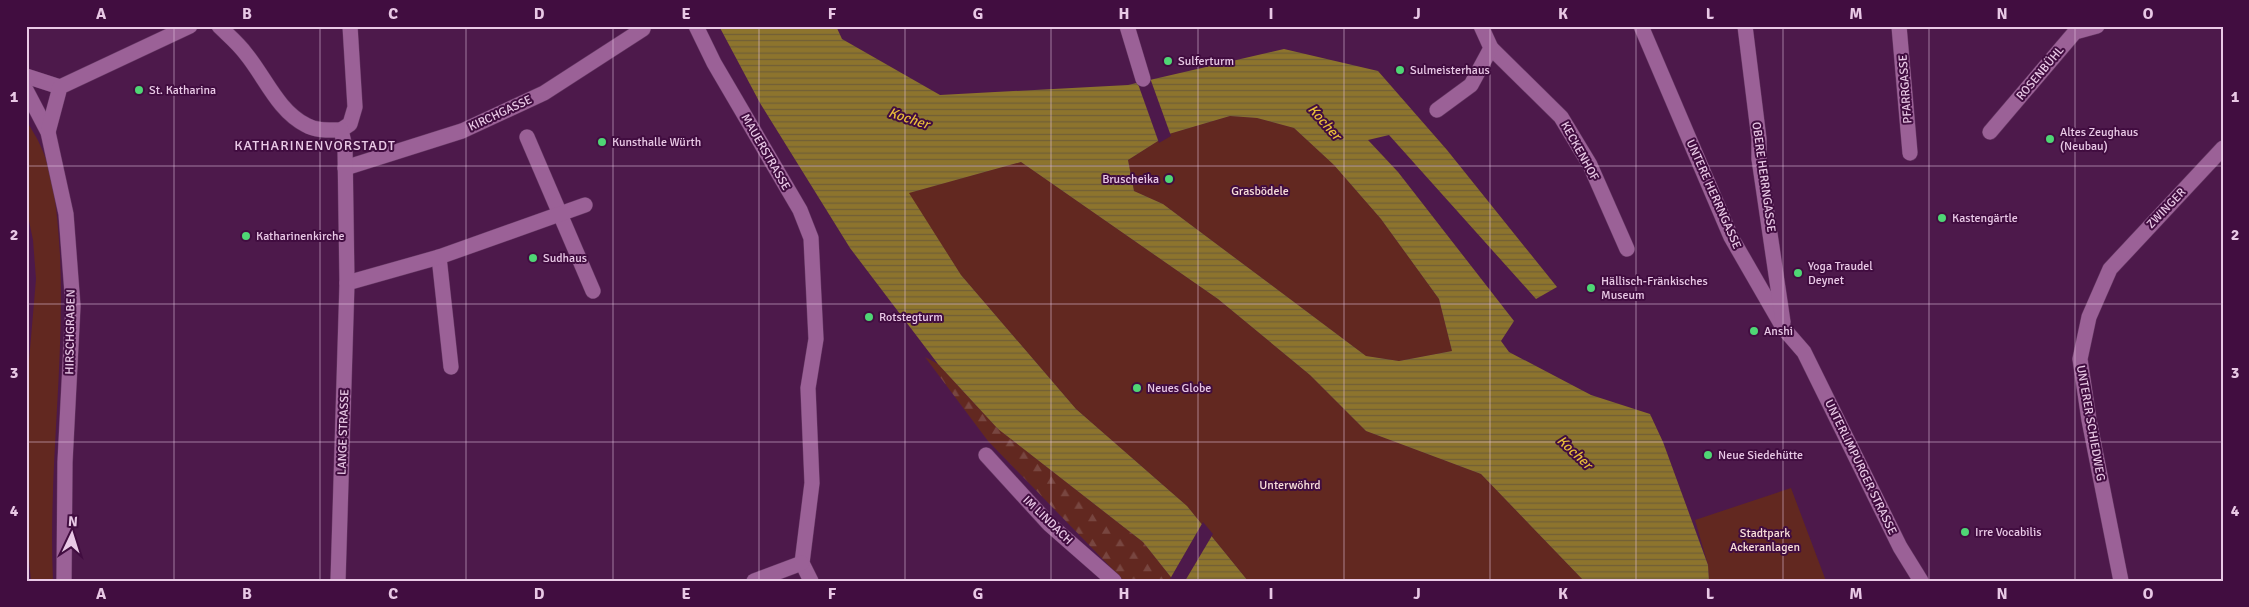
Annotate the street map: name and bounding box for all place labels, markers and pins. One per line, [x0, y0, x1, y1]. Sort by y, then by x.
place label: Sulferturm [1178, 54, 1234, 69]
marker: Sulferturm [1162, 55, 1174, 67]
place label: Sulmeisterhaus [1410, 63, 1490, 78]
marker: Sulmeisterhaus [1394, 64, 1406, 76]
place label: St. Katharina [149, 83, 216, 98]
marker: St. Katharina [133, 84, 145, 96]
place label: Altes Zeughaus (Neubau) [2060, 125, 2138, 154]
marker: Altes Zeughaus (Neubau) [2044, 133, 2056, 145]
place label: Kunsthalle Würth [612, 135, 701, 150]
marker: Kunsthalle Würth [596, 136, 608, 148]
place label: Bruscheika [1102, 172, 1159, 187]
marker: Bruscheika [1163, 173, 1175, 185]
place label: Kastengärtle [1952, 211, 2018, 226]
marker: Kastengärtle [1936, 212, 1948, 224]
place label: Katharinenkirche [256, 229, 344, 244]
marker: Katharinenkirche [240, 230, 252, 242]
place label: Sudhaus [543, 251, 587, 266]
marker: Sudhaus [527, 252, 539, 264]
place label: Yoga Traudel Deynet [1808, 259, 1873, 288]
marker: Yoga Traudel Deynet [1792, 267, 1804, 279]
place label: Hällisch-Fränkisches Museum [1601, 274, 1708, 303]
marker: Hällisch-Fränkisches Museum [1585, 282, 1597, 294]
place label: Rotstegturm [879, 310, 943, 325]
marker: Rotstegturm [863, 311, 875, 323]
place label: Anshi [1764, 324, 1793, 339]
marker: Anshi [1748, 325, 1760, 337]
place label: Neues Globe [1147, 381, 1211, 396]
marker: Neues Globe [1131, 382, 1143, 394]
place label: Neue Siedehütte [1718, 448, 1803, 463]
marker: Neue Siedehütte [1702, 449, 1714, 461]
place label: Irre Vocabilis [1975, 525, 2042, 540]
marker: Irre Vocabilis [1959, 526, 1971, 538]

